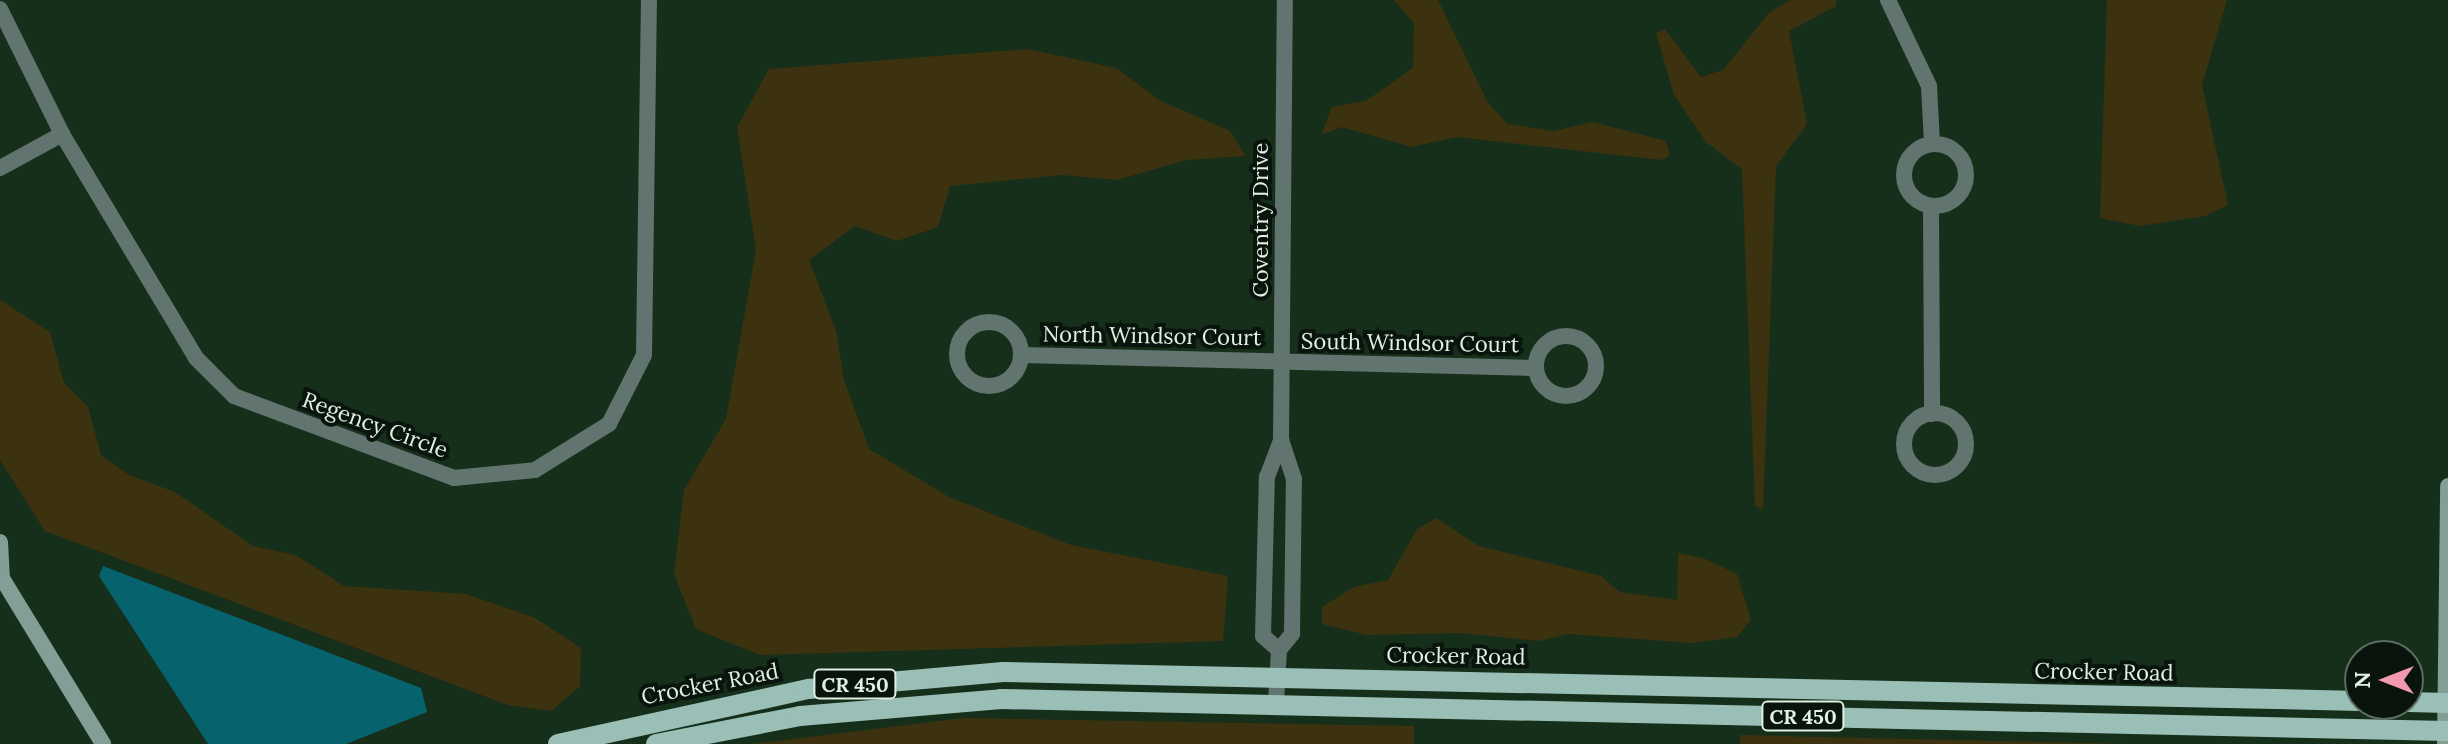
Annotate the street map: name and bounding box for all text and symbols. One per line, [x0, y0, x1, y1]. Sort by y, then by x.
street label: Coventry Drive [1248, 142, 1274, 298]
street label: North Windsor Court [1042, 321, 1262, 351]
street label: South Windsor Court [1301, 328, 1519, 358]
street label: Regency Circle [299, 387, 451, 463]
north arrow [2344, 640, 2424, 720]
street label: Crocker Road [1386, 642, 1526, 670]
street label: Crocker Road [639, 658, 781, 710]
street label: Crocker Road [2034, 658, 2174, 686]
road number: CR 450 [813, 668, 897, 700]
text: N [2348, 672, 2376, 689]
road number: CR 450 [1761, 700, 1845, 732]

